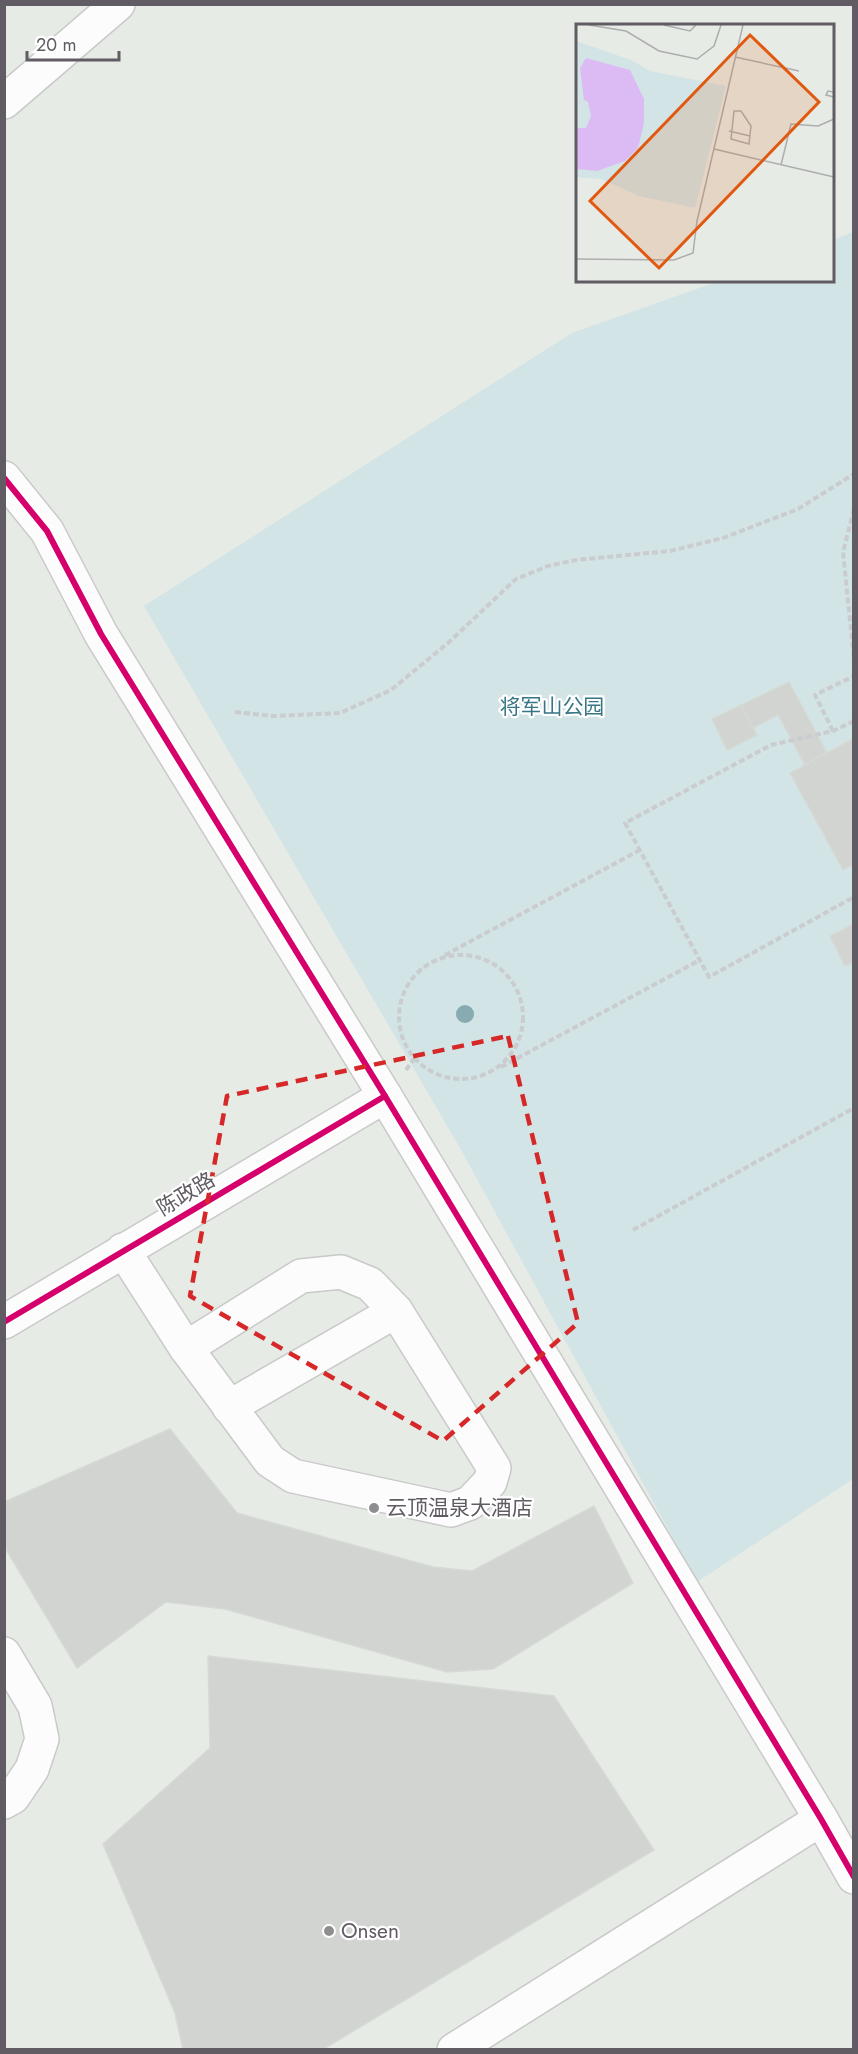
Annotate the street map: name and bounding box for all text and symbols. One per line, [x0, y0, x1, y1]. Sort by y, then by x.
scale bar [27, 24, 118, 62]
inset map [576, 24, 834, 282]
text: 20 m [36, 32, 76, 58]
park label: 将军山公园 [500, 692, 605, 722]
street label: 陈政路 [151, 1165, 221, 1223]
place label: 云顶温泉大酒店 [386, 1493, 533, 1523]
marker: 云顶温泉大酒店 [367, 1501, 381, 1515]
place label: Onsen [341, 1916, 399, 1946]
marker: Onsen [322, 1924, 336, 1938]

